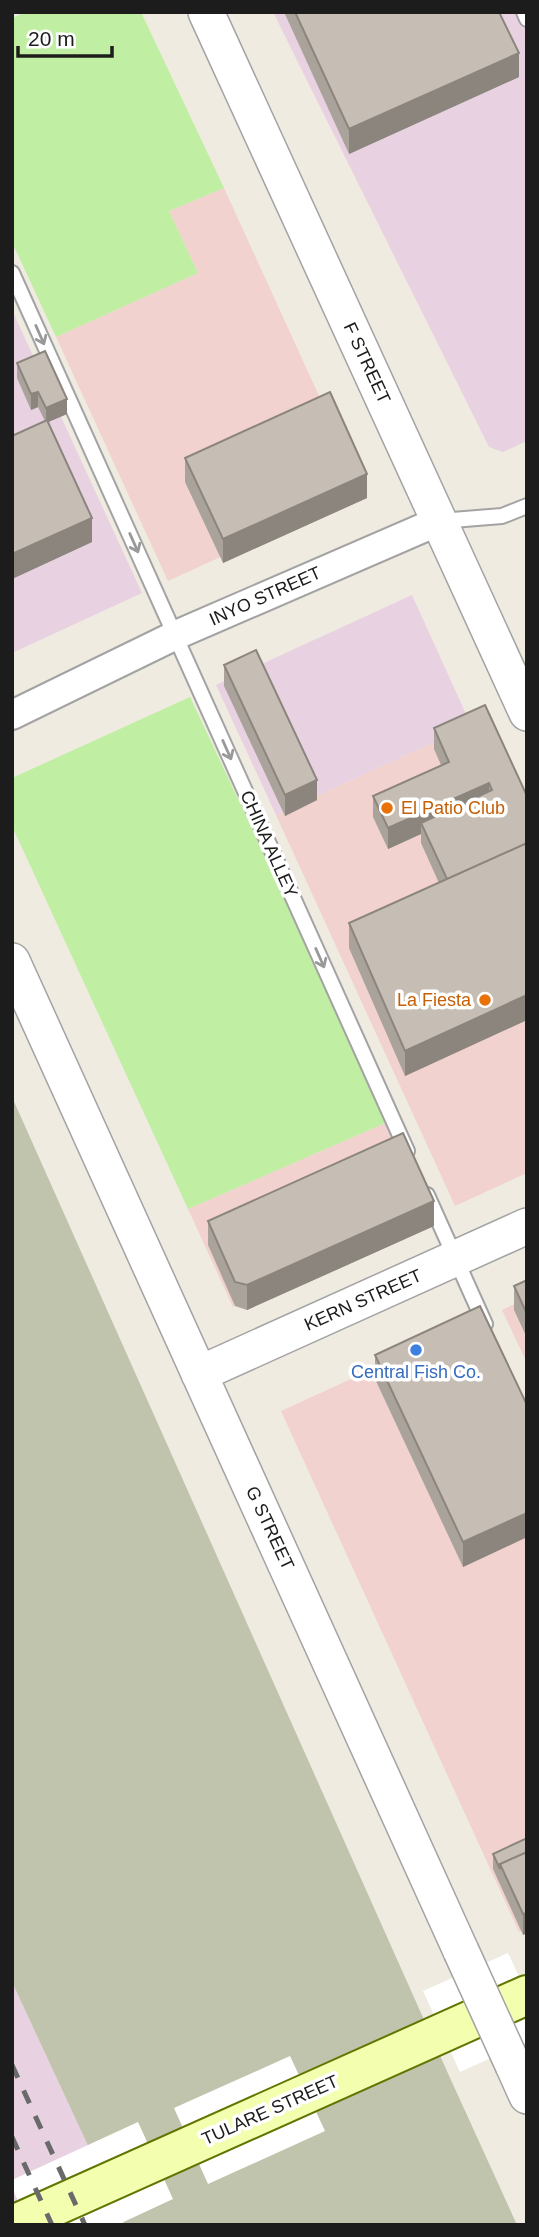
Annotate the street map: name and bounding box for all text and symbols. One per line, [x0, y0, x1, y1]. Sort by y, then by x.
scale bar [18, 14, 112, 58]
text: 20 m [28, 27, 75, 50]
street label: F STREET [340, 319, 394, 407]
one-way arrow [34, 324, 47, 346]
one-way arrow [128, 532, 141, 553]
street label: INYO STREET [206, 562, 324, 630]
one-way arrow [221, 739, 234, 760]
street label: CHINA ALLEY [236, 787, 302, 901]
place label: El Patio Club [401, 798, 505, 818]
marker: El Patio Club [379, 800, 395, 816]
one-way arrow [314, 947, 327, 968]
place label: La Fiesta [397, 990, 472, 1010]
marker: La Fiesta [477, 992, 493, 1008]
street label: KERN STREET [301, 1265, 425, 1335]
marker: Central Fish Co. [408, 1342, 424, 1358]
place label: Central Fish Co. [351, 1362, 481, 1382]
street label: G STREET [242, 1483, 298, 1573]
street label: TULARE STREET [199, 2071, 341, 2149]

